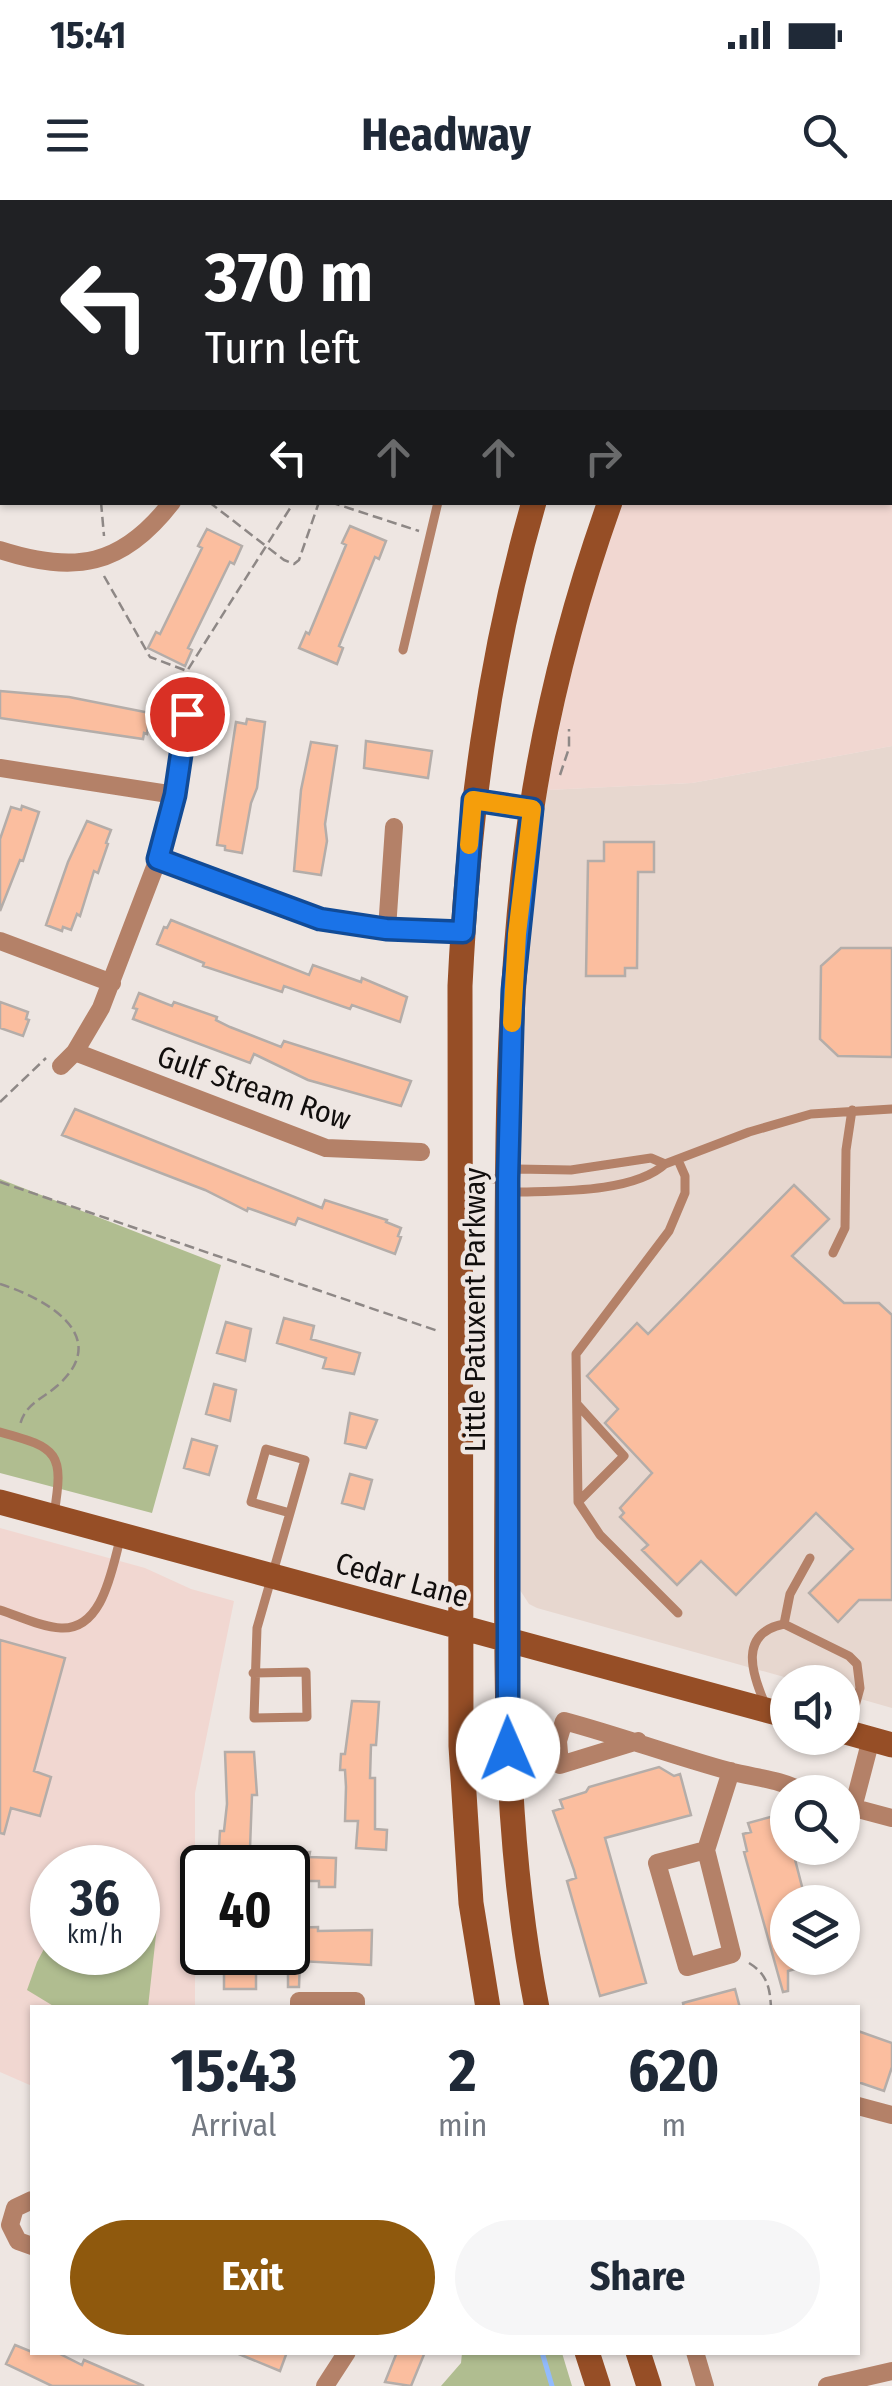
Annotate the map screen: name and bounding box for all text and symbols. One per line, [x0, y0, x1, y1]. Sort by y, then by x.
text: 15:41 [50, 12, 126, 58]
icon: menu [40, 108, 95, 163]
text: Headway [361, 108, 531, 162]
icon: search [797, 108, 852, 163]
text: 370 m [205, 236, 373, 320]
icon: left [40, 240, 170, 370]
text: Turn left [205, 321, 360, 375]
icon: left [261, 430, 316, 485]
icon: ahead [366, 430, 421, 485]
icon: ahead [471, 430, 526, 485]
icon: right [576, 430, 631, 485]
pin [145, 672, 230, 757]
icon: arrive [160, 687, 215, 742]
street label: Gulf Stream Row [153, 1038, 356, 1138]
street label: Little Patuxent Parkway [457, 1167, 493, 1452]
street label: Cedar Lane [332, 1545, 472, 1615]
map controls [770, 1665, 860, 1975]
button: sound [770, 1665, 860, 1755]
position arrow [456, 1697, 560, 1801]
button: search [770, 1775, 860, 1865]
speed limit sign: 40 [180, 1845, 310, 1975]
text: 36 [70, 1868, 120, 1928]
button: layers [770, 1885, 860, 1975]
text: km/h [67, 1920, 123, 1950]
text: 15:43 [171, 2035, 297, 2107]
text: 2 [449, 2035, 477, 2107]
text: 620 [628, 2035, 719, 2107]
text: Arrival [192, 2106, 276, 2144]
text: min [438, 2106, 487, 2144]
text: m [661, 2106, 686, 2144]
button: Exit [70, 2220, 435, 2335]
button: Share [455, 2220, 820, 2335]

